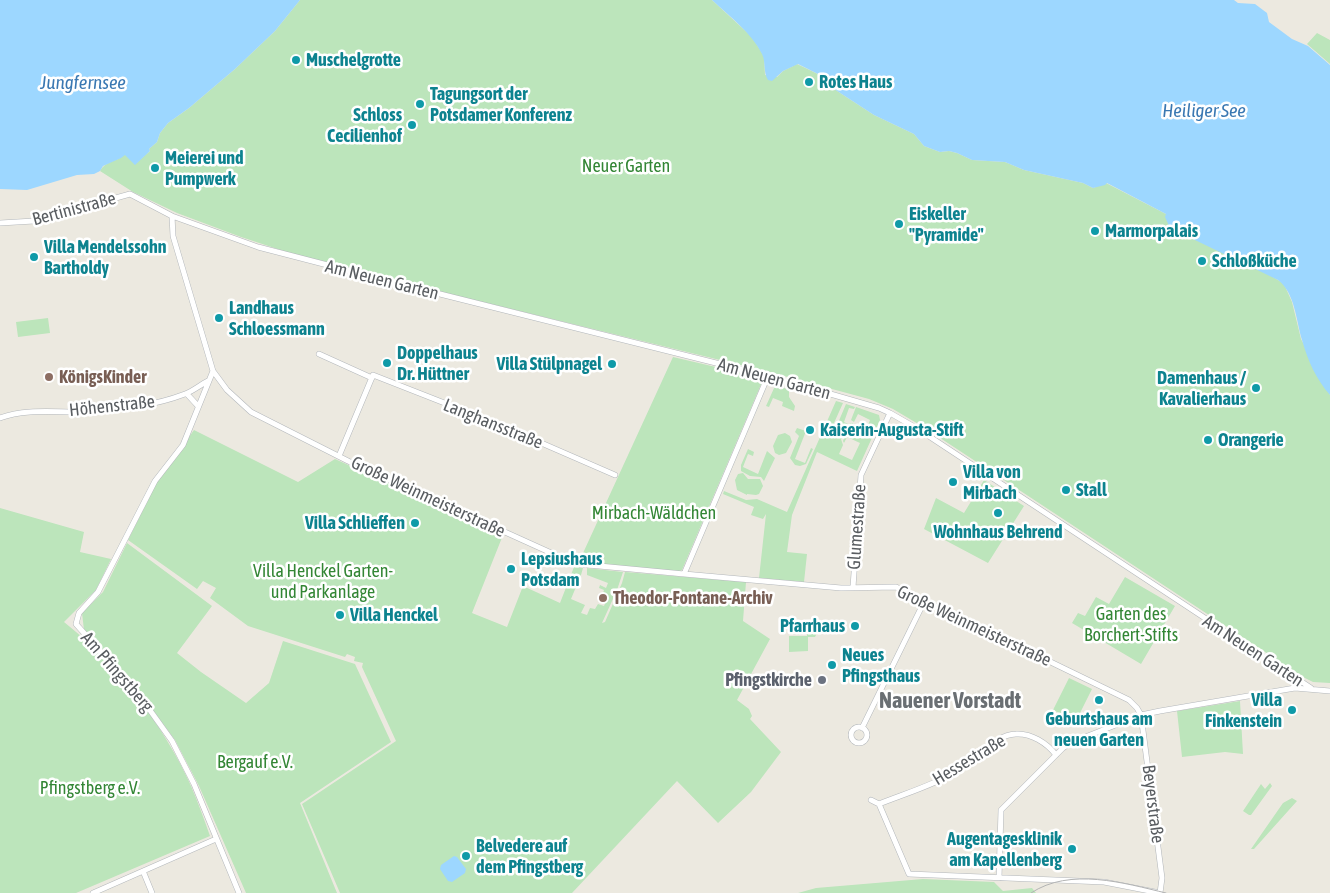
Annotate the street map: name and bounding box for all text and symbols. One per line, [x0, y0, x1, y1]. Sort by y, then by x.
place label: Muschelgrotte [306, 49, 401, 71]
marker: Muschelgrotte [290, 54, 302, 66]
place label: Rotes Haus [819, 71, 892, 93]
water label: Jungfernsee [40, 72, 126, 94]
marker: Rotes Haus [803, 76, 815, 88]
place label: Tagungsort der Potsdamer Konferenz [430, 83, 572, 126]
marker: Tagungsort der Potsdamer Konferenz [414, 98, 426, 110]
water label: Heiliger See [1162, 100, 1246, 122]
place label: Schloss Cecilienhof [327, 104, 402, 146]
marker: Schloss Cecilienhof [406, 119, 418, 131]
place label: Meierei und Pumpwerk [165, 147, 244, 190]
park label: Neuer Garten [582, 155, 670, 177]
marker: Meierei und Pumpwerk [149, 162, 161, 174]
street label: Bertinistraße [30, 188, 118, 230]
place label: Eiskeller "Pyramide" [909, 203, 984, 245]
marker: Eiskeller "Pyramide" [893, 218, 905, 230]
place label: Marmorpalais [1105, 220, 1198, 242]
marker: Marmorpalais [1089, 225, 1101, 237]
place label: Villa Mendelssohn Bartholdy [44, 236, 166, 278]
place label: Schloßküche [1212, 250, 1297, 272]
marker: Villa Mendelssohn Bartholdy [28, 251, 40, 263]
street label: Am Neuen Garten [323, 255, 441, 305]
marker: Schloßküche [1196, 255, 1208, 267]
place label: Landhaus Schloessmann [229, 297, 325, 340]
marker: Landhaus Schloessmann [213, 312, 225, 324]
place label: Doppelhaus Dr. Hüttner [397, 342, 478, 384]
place label: Villa Stülpnagel [497, 353, 602, 375]
street label: Am Neuen Garten [715, 354, 833, 404]
marker: Doppelhaus Dr. Hüttner [381, 357, 393, 369]
marker: Villa Stülpnagel [606, 358, 618, 370]
place label: KönigsKinder [59, 366, 147, 388]
place label: Damenhaus / Kavalierhaus [1157, 367, 1246, 409]
marker: KönigsKinder [43, 371, 55, 383]
marker: Damenhaus / Kavalierhaus [1250, 382, 1262, 394]
street label: Höhenstraße [68, 391, 156, 421]
street label: Langhansstraße [440, 394, 546, 454]
place label: Kaiserin-Augusta-Stift [820, 419, 964, 441]
marker: Kaiserin-Augusta-Stift [804, 424, 816, 436]
place label: Orangerie [1218, 429, 1284, 451]
marker: Orangerie [1202, 434, 1214, 446]
street label: Große Weinmeisterstraße [348, 452, 508, 542]
place label: Villa von Mirbach [963, 461, 1021, 504]
marker: Villa von Mirbach [947, 476, 959, 488]
place label: Stall [1076, 479, 1107, 501]
street label: Glumestraße [843, 484, 871, 570]
marker: Stall [1060, 484, 1072, 496]
park label: Mirbach-Wäldchen [592, 502, 716, 524]
marker: Wohnhaus Behrend [992, 507, 1004, 519]
place label: Villa Schlieffen [305, 512, 405, 534]
marker: Villa Schlieffen [409, 517, 421, 529]
place label: Wohnhaus Behrend [933, 521, 1063, 543]
place label: Lepsiushaus Potsdam [521, 548, 602, 590]
park label: Villa Henckel Garten- und Parkanlage [253, 560, 393, 602]
marker: Lepsiushaus Potsdam [505, 563, 517, 575]
street label: Große Weinmeisterstraße [894, 581, 1054, 671]
place label: Theodor-Fontane-Archiv [613, 587, 773, 609]
marker: Theodor-Fontane-Archiv [597, 592, 609, 604]
park label: Garten des Borchert-Stifts [1084, 603, 1178, 646]
place label: Villa Henckel [350, 604, 438, 626]
marker: Villa Henckel [334, 609, 346, 621]
street label: Am Neuen Garten [1198, 610, 1308, 692]
place label: Pfarrhaus [780, 615, 845, 637]
marker: Pfarrhaus [849, 620, 861, 632]
street label: Am Pfingstberg [76, 627, 158, 717]
place label: Neues Pfingsthaus [842, 644, 920, 686]
marker: Neues Pfingsthaus [826, 659, 838, 671]
place label: Pfingstkirche [725, 669, 812, 691]
marker: Pfingstkirche [816, 674, 828, 686]
district label: Nauener Vorstadt [879, 688, 1021, 714]
place label: Villa Finkenstein [1205, 689, 1282, 732]
marker: Geburtshaus am neuen Garten [1093, 694, 1105, 706]
marker: Villa Finkenstein [1286, 704, 1298, 716]
place label: Geburtshaus am neuen Garten [1045, 708, 1153, 751]
street label: Hessestraße [929, 730, 1009, 790]
park label: Bergauf e.V. [217, 751, 293, 773]
street label: Beyerstraße [1137, 764, 1169, 844]
park label: Pfingstberg e.V. [40, 777, 140, 799]
place label: Augentagesklinik am Kapellenberg [947, 828, 1062, 871]
place label: Belvedere auf dem Pfingstberg [476, 835, 583, 878]
marker: Augentagesklinik am Kapellenberg [1066, 843, 1078, 855]
marker: Belvedere auf dem Pfingstberg [460, 850, 472, 862]

